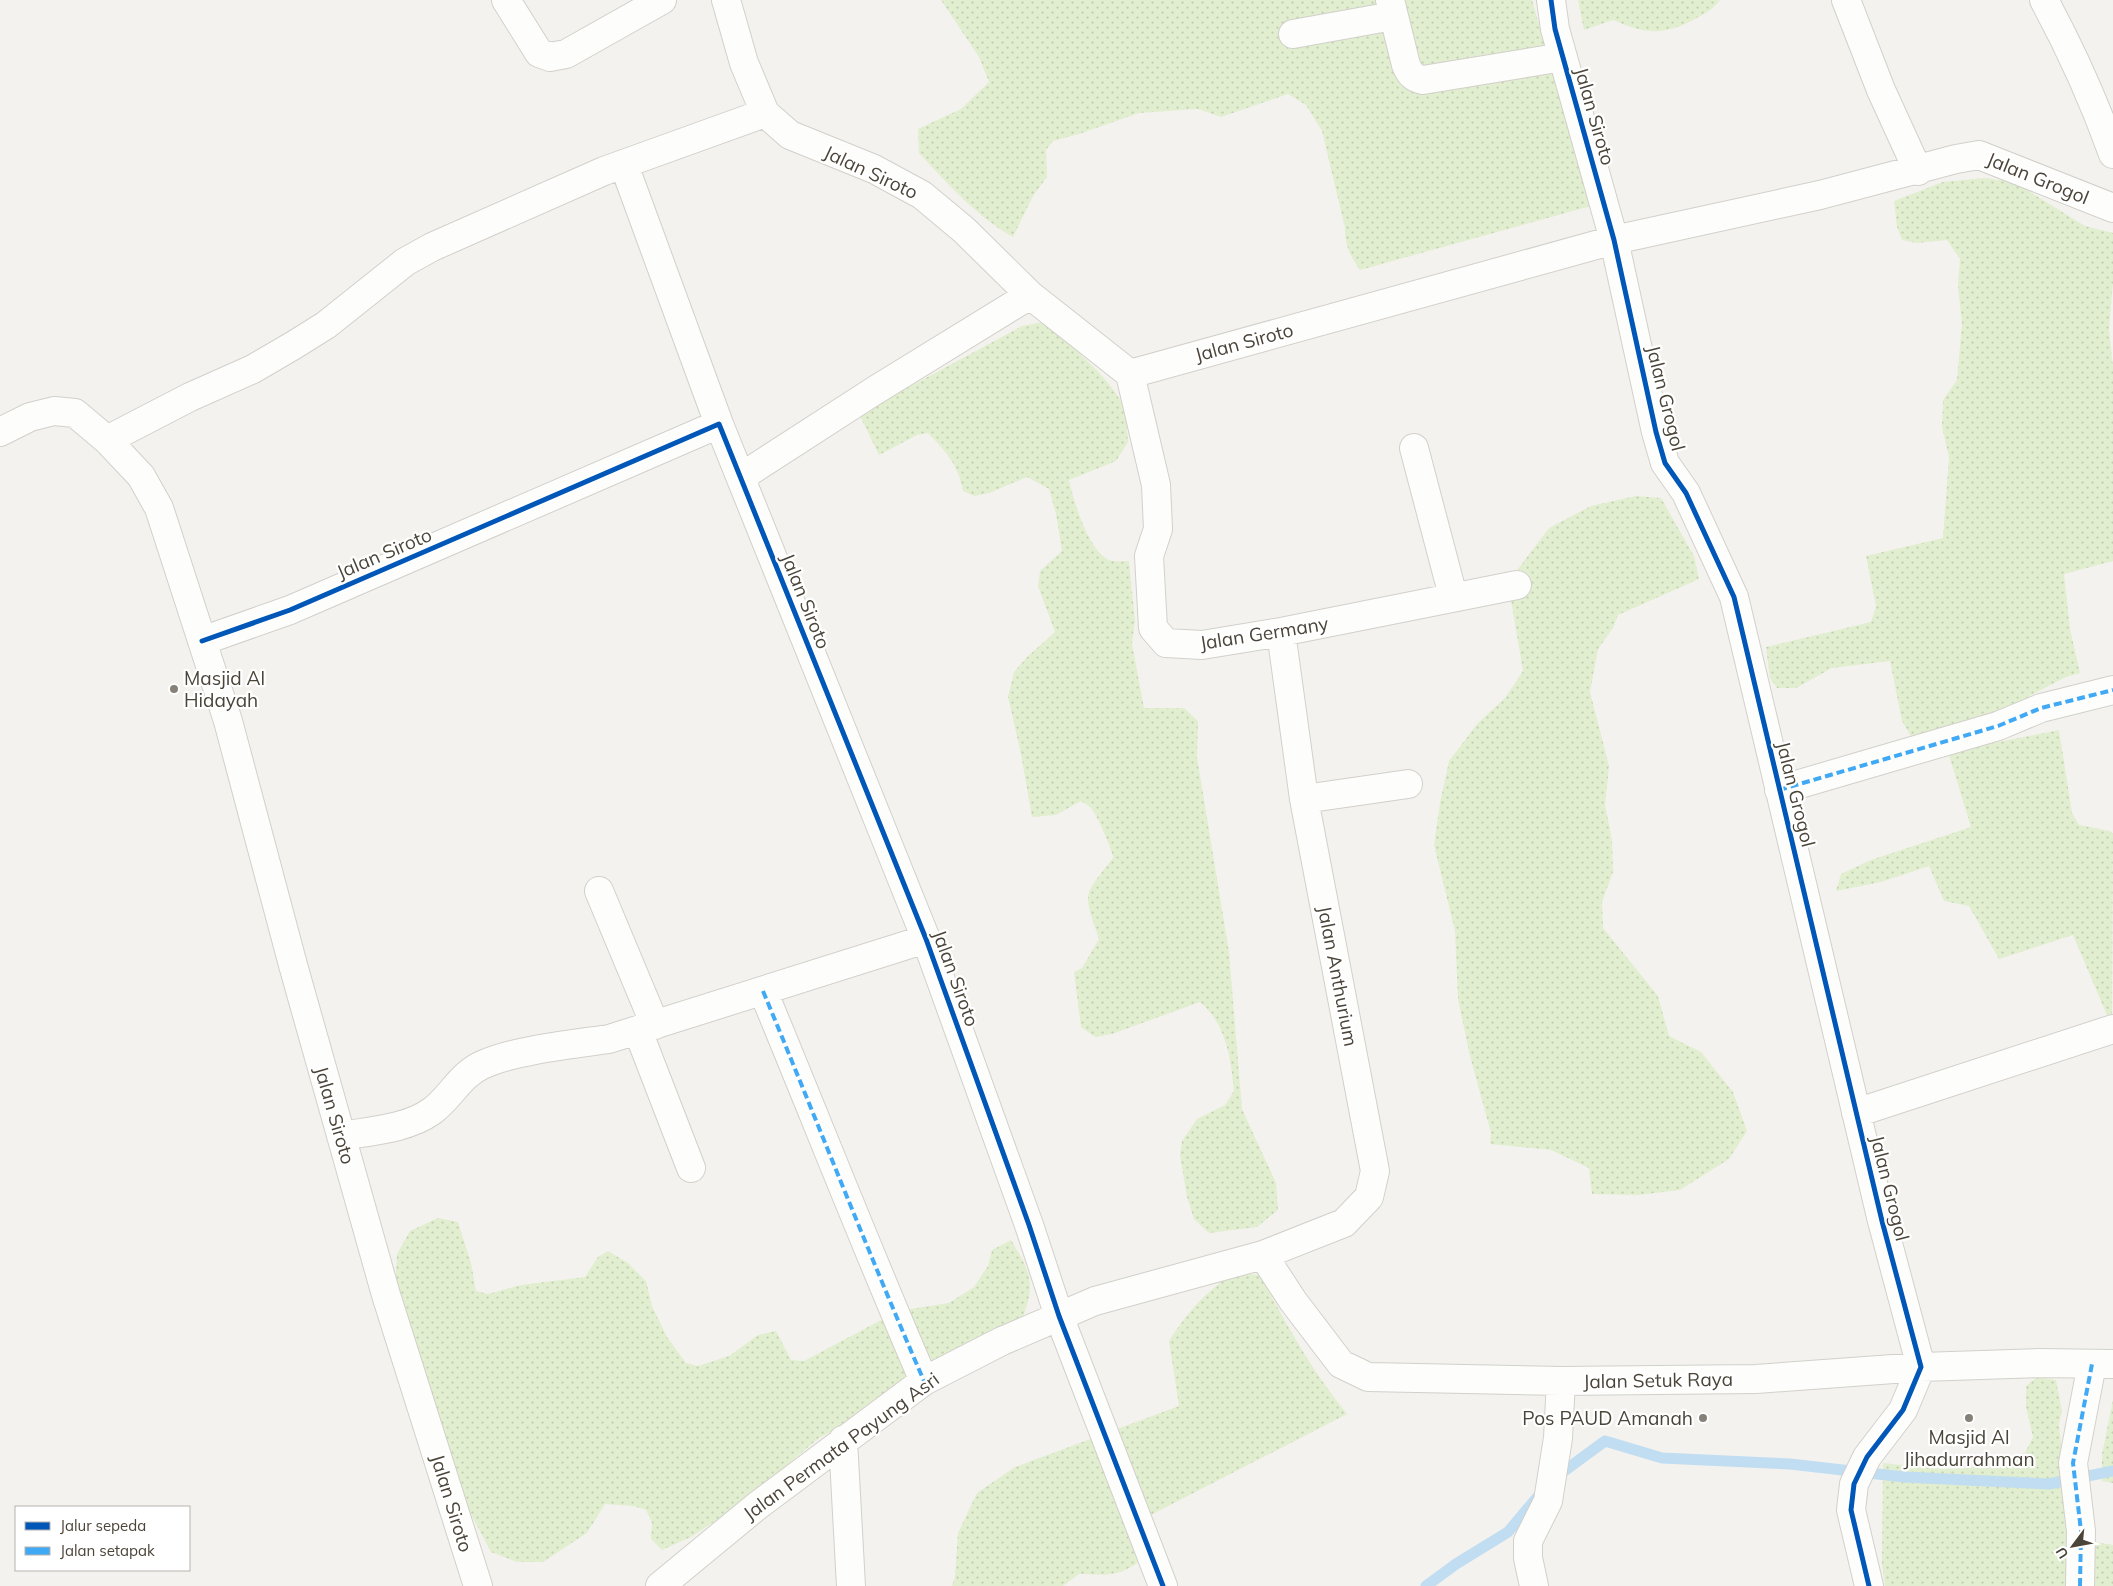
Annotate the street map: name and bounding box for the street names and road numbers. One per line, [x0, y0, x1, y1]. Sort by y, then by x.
street label: Jalan Siroto [1570, 64, 1620, 168]
street label: Jalan Siroto [820, 140, 922, 204]
street label: Jalan Grogol [1983, 147, 2093, 209]
street label: Jalan Siroto [1192, 317, 1296, 367]
street label: Jalan Grogol [1641, 343, 1691, 453]
street label: Jalan Siroto [333, 522, 435, 584]
street label: Jalan Siroto [776, 550, 836, 652]
street label: Jalan Germany [1198, 611, 1330, 655]
street label: Jalan Grogol [1771, 739, 1821, 849]
street label: Jalan Anthurium [1313, 904, 1363, 1048]
street label: Jalan Siroto [927, 926, 985, 1030]
street label: Jalan Siroto [310, 1063, 360, 1167]
street label: Jalan Grogol [1865, 1133, 1915, 1243]
street label: Jalan Permata Payung Asri [738, 1367, 944, 1525]
street label: Jalan Setuk Raya [1583, 1367, 1733, 1393]
street label: Jalan Siroto [426, 1451, 478, 1555]

